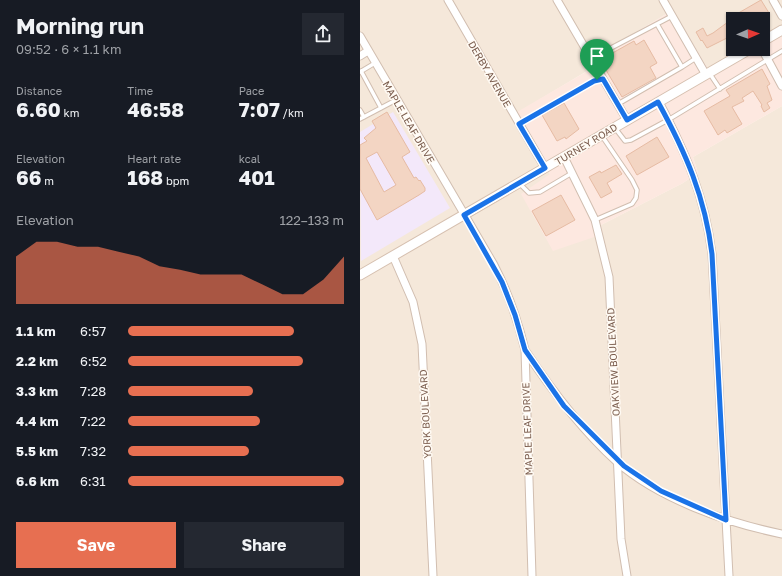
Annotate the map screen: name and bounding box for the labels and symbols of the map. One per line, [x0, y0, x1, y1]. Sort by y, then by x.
north arrow [726, 12, 770, 56]
street label: DERBY AVENUE [466, 39, 514, 109]
pin [580, 39, 614, 80]
street label: MAPLE LEAF DRIVE [381, 79, 437, 165]
street label: TURNEY ROAD [553, 121, 619, 167]
street label: OAKVIEW BOULEVARD [604, 308, 622, 416]
street label: YORK BOULEVARD [417, 369, 433, 459]
street label: MAPLE LEAF DRIVE [519, 382, 535, 476]

